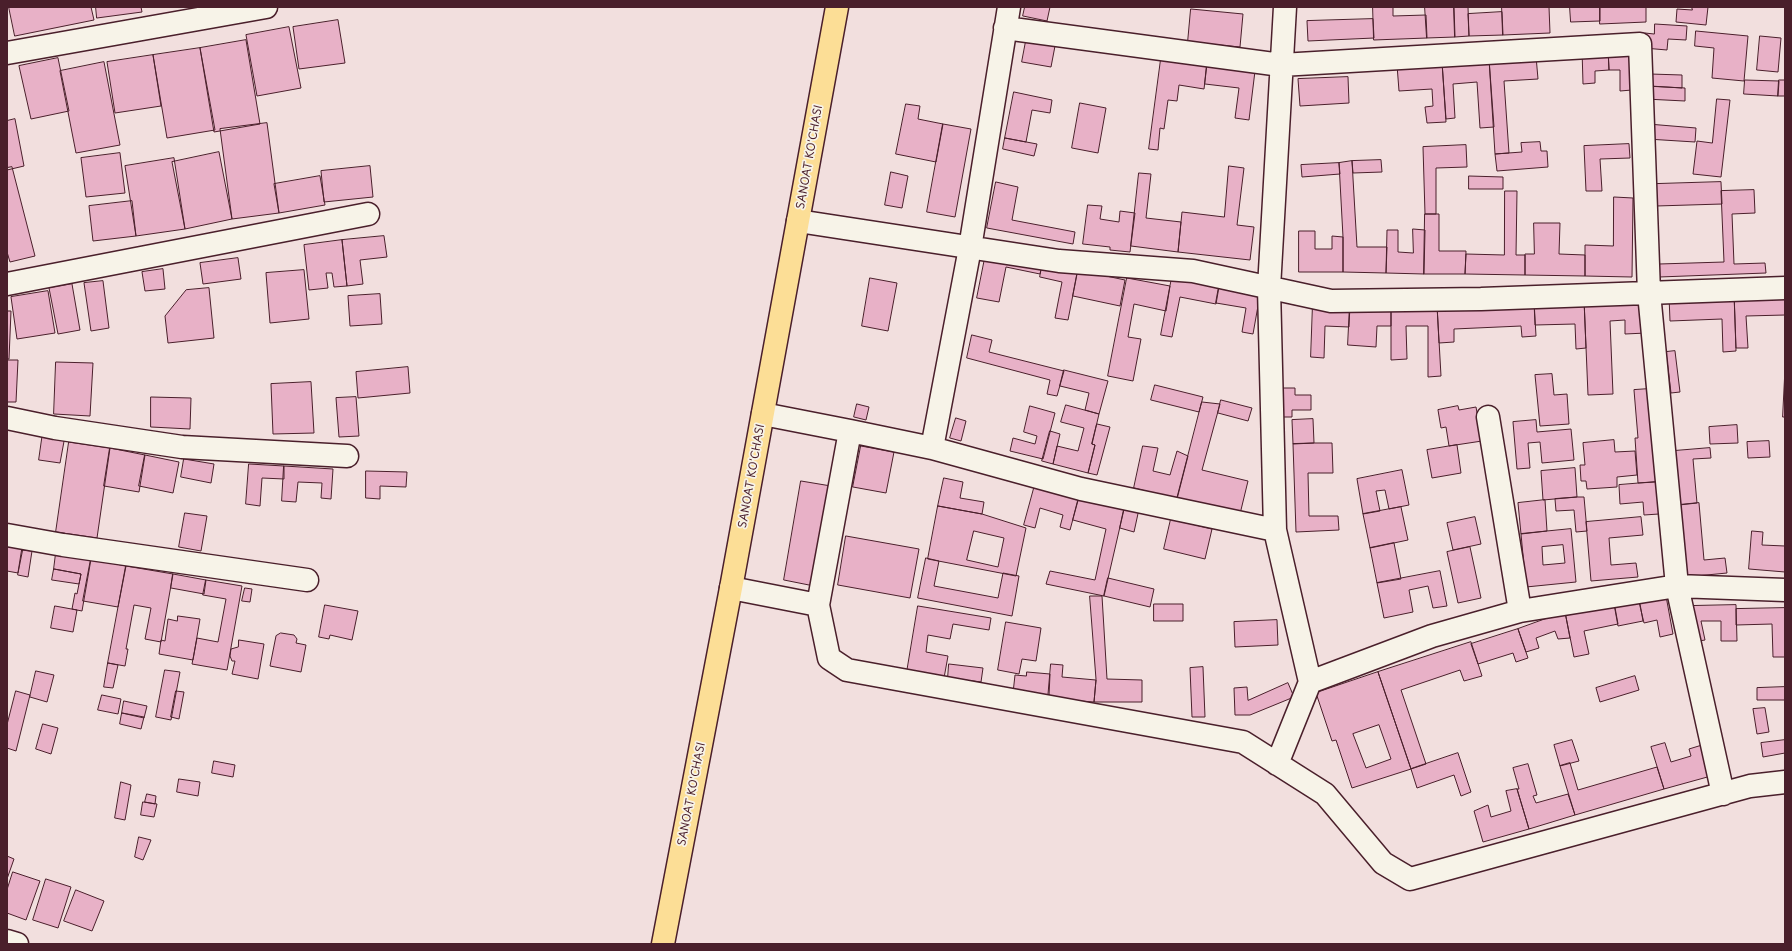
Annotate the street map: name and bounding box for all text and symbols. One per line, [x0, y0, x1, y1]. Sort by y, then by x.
street label: SANOAT KO'CHASI [794, 104, 826, 210]
street label: SANOAT KO'CHASI [736, 423, 768, 529]
street label: SANOAT KO'CHASI [675, 741, 709, 847]

